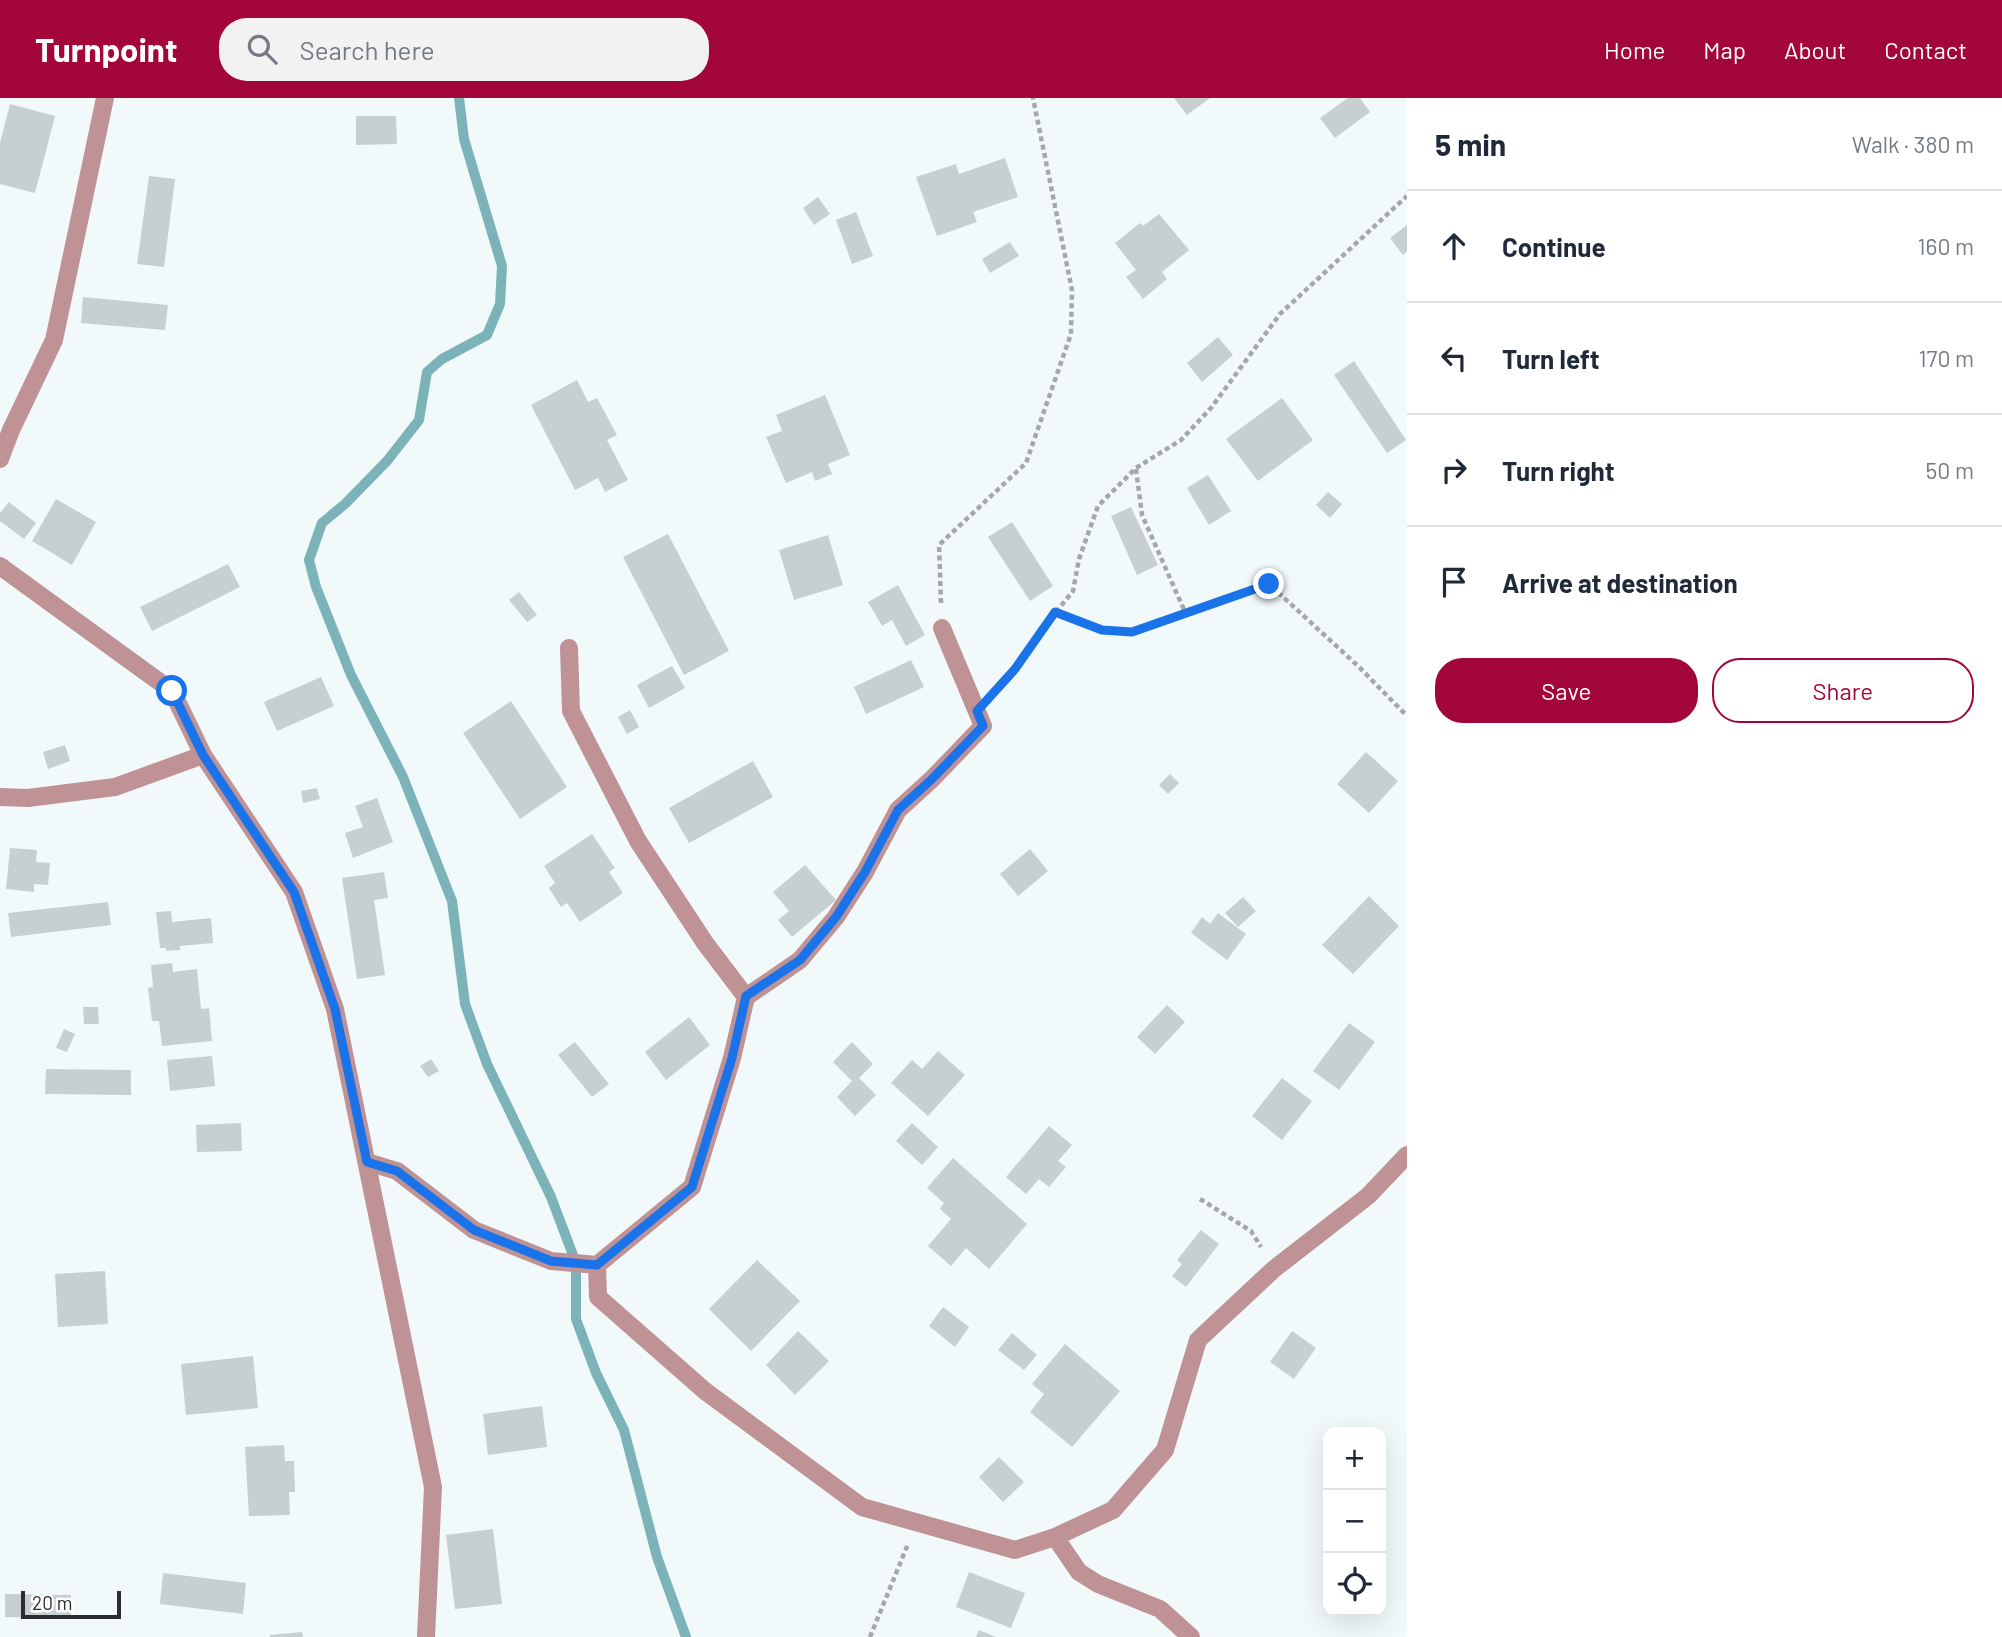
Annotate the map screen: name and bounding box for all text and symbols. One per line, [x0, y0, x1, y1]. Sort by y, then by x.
search box [219, 18, 709, 81]
text: Turnpoint [35, 29, 177, 69]
icon: search [243, 30, 281, 68]
text: Search here [299, 34, 435, 65]
text: Home [1604, 35, 1665, 64]
text: Map [1703, 35, 1746, 64]
text: About [1784, 35, 1846, 64]
text: Contact [1884, 35, 1967, 64]
text: 5 min [1435, 126, 1506, 162]
text: Walk · 380 m [1852, 130, 1974, 158]
icon: ahead [1435, 227, 1473, 265]
text: Continue [1502, 231, 1606, 262]
text: 160 m [1917, 232, 1974, 260]
icon: left [1435, 339, 1473, 377]
text: Turn left [1502, 343, 1600, 374]
text: 170 m [1918, 344, 1974, 372]
icon: right [1435, 451, 1473, 489]
text: Turn right [1502, 455, 1615, 486]
text: 50 m [1926, 456, 1974, 484]
icon: arrive [1435, 563, 1473, 601]
text: Arrive at destination [1502, 567, 1738, 598]
route end [1253, 568, 1284, 599]
button: Save [1435, 658, 1698, 723]
button: Share [1712, 658, 1974, 723]
route start [156, 675, 187, 706]
map controls [1323, 1427, 1386, 1616]
button: + [1323, 1427, 1386, 1490]
button: − [1323, 1490, 1386, 1553]
button: locate [1323, 1553, 1386, 1616]
scale bar [21, 1588, 121, 1620]
text: 20 m [32, 1591, 72, 1614]

